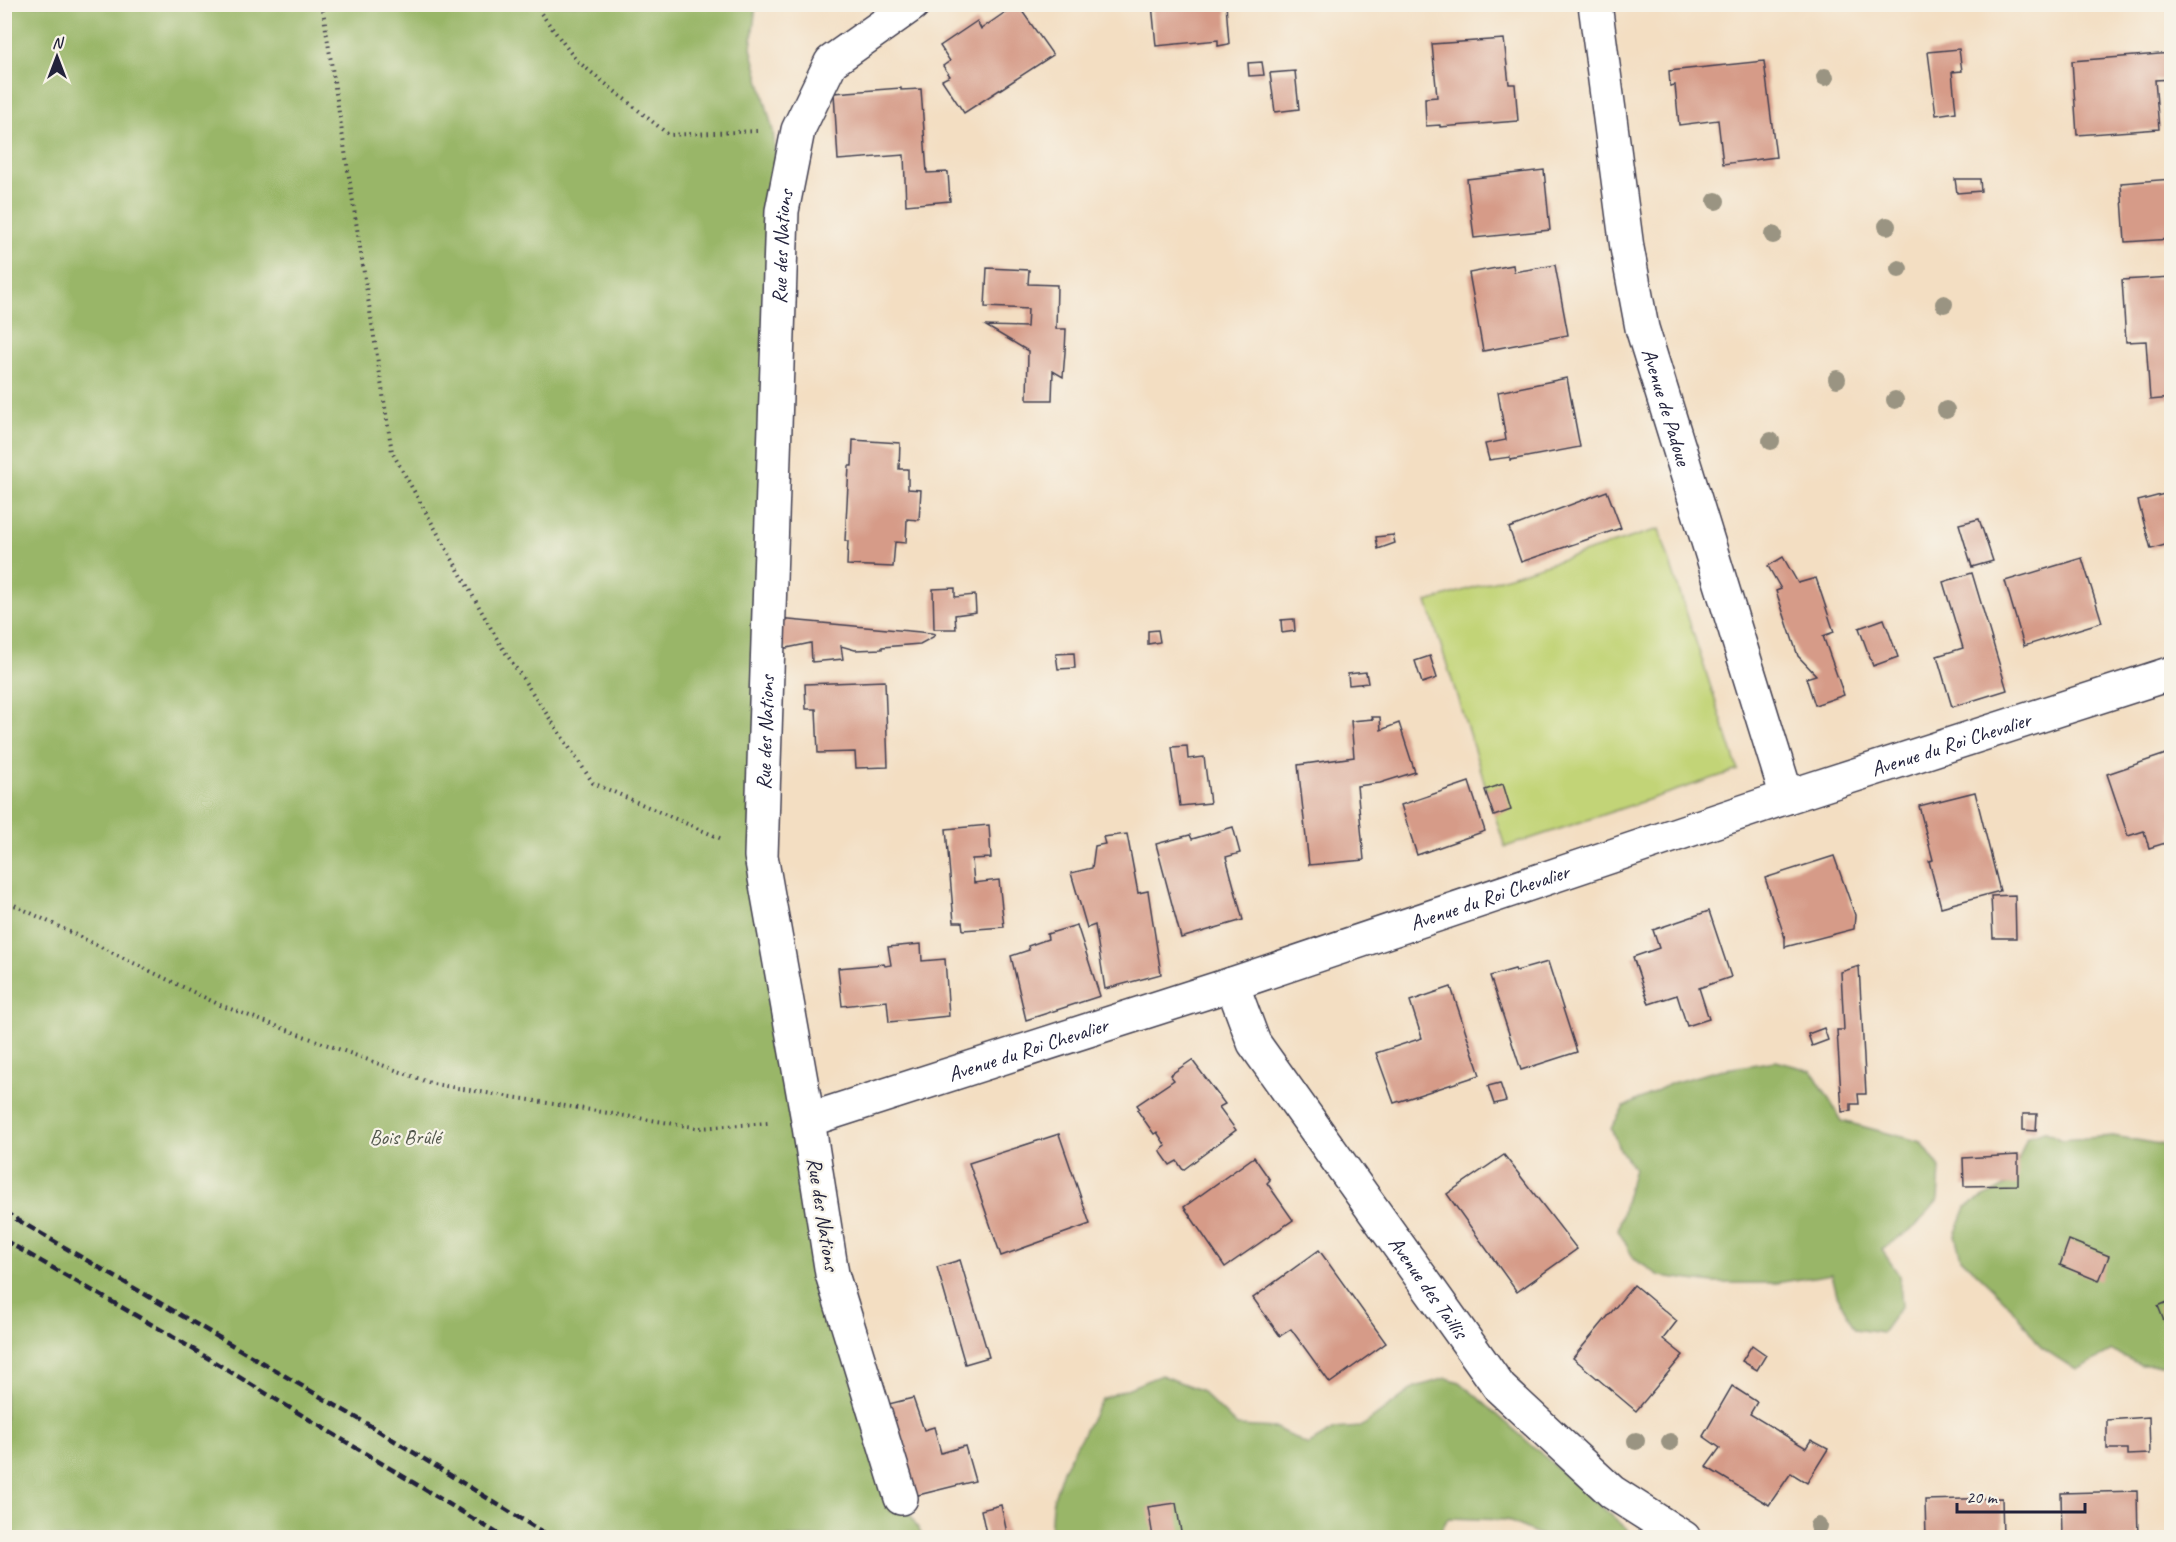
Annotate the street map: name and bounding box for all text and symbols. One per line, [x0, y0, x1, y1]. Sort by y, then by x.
north arrow [27, 27, 87, 87]
text: N [52, 33, 65, 53]
street label: Rue des Nations [766, 186, 799, 304]
street label: Avenue de Padoue [1636, 345, 1697, 470]
street label: Rue des Nations [750, 673, 780, 790]
street label: Avenue du Roi Chevalier [1868, 706, 2036, 782]
street label: Avenue du Roi Chevalier [1407, 858, 1575, 936]
street label: Avenue du Roi Chevalier [945, 1011, 1113, 1087]
park label: Bois Brûlé [370, 1124, 444, 1150]
street label: Rue des Nations [801, 1156, 845, 1274]
street label: Avenue des Taillis [1383, 1231, 1474, 1345]
scale bar [1957, 1476, 2084, 1514]
text: 20 m [1966, 1486, 1999, 1508]

